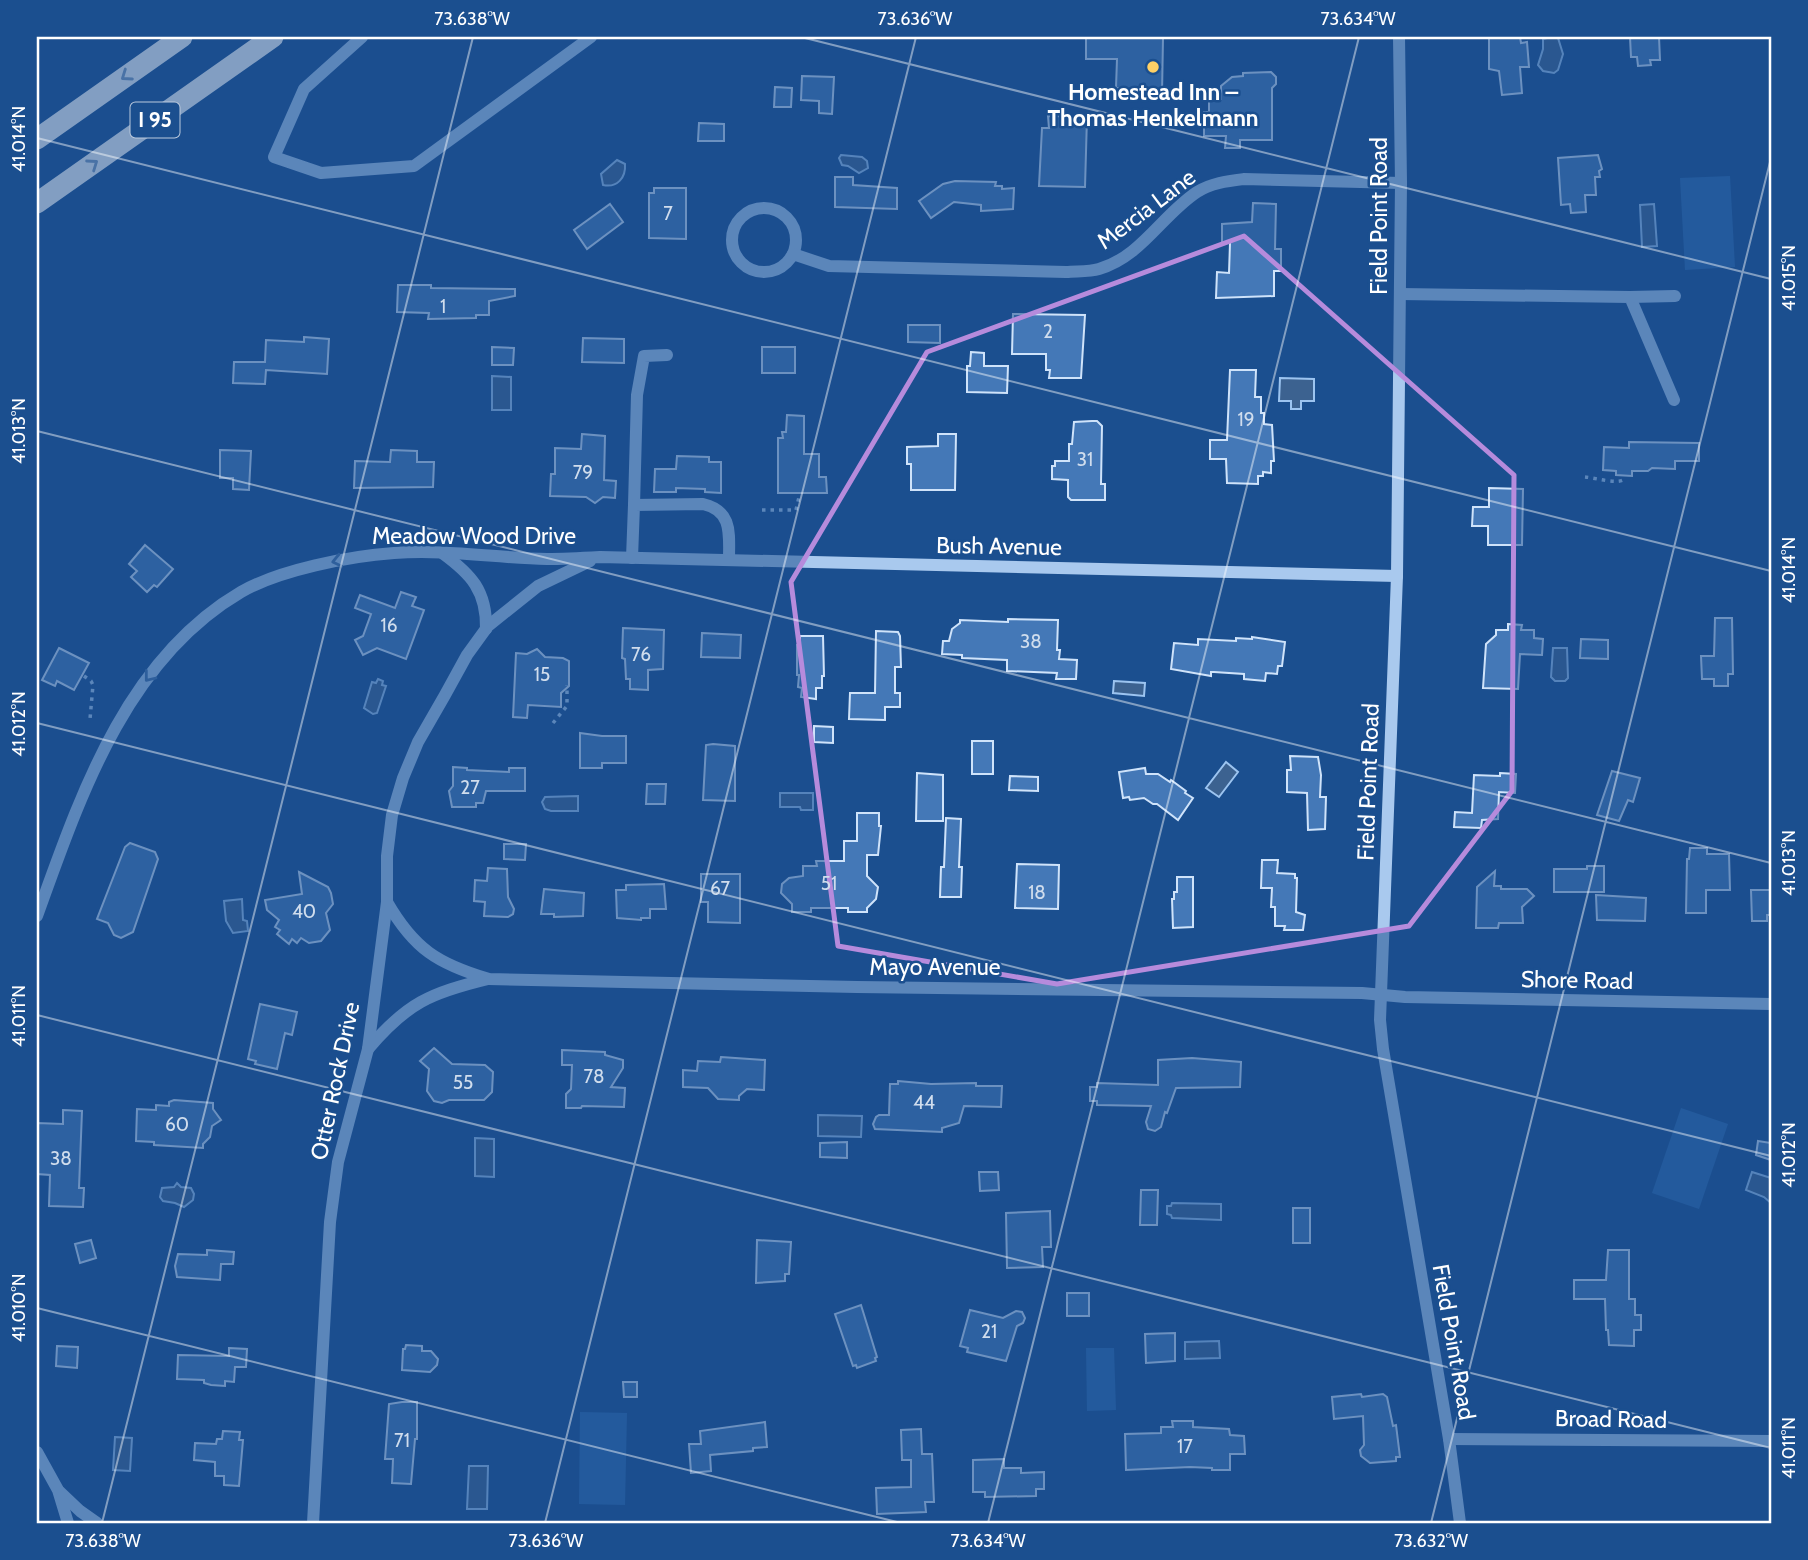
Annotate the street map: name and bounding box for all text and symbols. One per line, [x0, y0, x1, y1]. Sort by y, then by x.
text: 73.638°W [434, 8, 510, 30]
text: 73.636°W [878, 8, 952, 30]
text: 73.634°W [1321, 8, 1395, 30]
marker: Homestead Inn – Thomas Henkelmann [1145, 59, 1161, 75]
one-way arrow [121, 68, 134, 80]
place label: Homestead Inn – Thomas Henkelmann [1047, 78, 1259, 132]
road number: I 95 [130, 102, 180, 138]
text: 41.014°N [8, 106, 30, 172]
street label: Field Point Road [1365, 137, 1393, 295]
one-way arrow [85, 159, 98, 172]
street label: Mercia Lane [1091, 163, 1201, 255]
house number: 7 [663, 202, 673, 225]
text: 41.015°N [1778, 245, 1800, 311]
house number: 1 [440, 295, 446, 318]
house number: 2 [1043, 320, 1053, 343]
text: 41.013°N [8, 398, 30, 464]
house number: 19 [1238, 408, 1255, 431]
house number: 31 [1077, 448, 1093, 471]
house number: 79 [573, 461, 593, 484]
street label: Meadow Wood Drive [372, 522, 576, 550]
street label: Bush Avenue [936, 531, 1062, 561]
text: 41.014°N [1778, 537, 1800, 603]
one-way arrow [331, 553, 343, 568]
house number: 16 [381, 614, 398, 637]
house number: 38 [1020, 630, 1042, 653]
house number: 76 [631, 643, 651, 666]
house number: 15 [534, 663, 550, 686]
one-way arrow [145, 669, 158, 682]
text: 41.012°N [8, 691, 30, 757]
street label: Field Point Road [1351, 703, 1385, 861]
house number: 27 [460, 776, 480, 799]
text: 41.013°N [1778, 830, 1800, 896]
house number: 51 [821, 872, 837, 895]
house number: 67 [710, 877, 731, 900]
house number: 18 [1028, 881, 1046, 904]
house number: 40 [292, 900, 316, 923]
street label: Mayo Avenue [869, 953, 1001, 981]
street label: Shore Road [1521, 965, 1633, 995]
text: 41.011°N [8, 985, 30, 1047]
street label: Otter Rock Drive [305, 999, 365, 1163]
house number: 78 [583, 1065, 605, 1088]
house number: 55 [453, 1071, 473, 1094]
house number: 44 [913, 1091, 935, 1114]
house number: 60 [165, 1113, 189, 1136]
text: 41.012°N [1778, 1122, 1800, 1188]
house number: 38 [50, 1147, 72, 1170]
street label: Field Point Road [1427, 1262, 1481, 1422]
text: 41.010°N [8, 1274, 30, 1342]
house number: 21 [981, 1320, 997, 1343]
street label: Broad Road [1555, 1404, 1667, 1434]
text: 41.011°N [1778, 1417, 1800, 1479]
house number: 71 [394, 1429, 410, 1452]
house number: 17 [1177, 1435, 1193, 1458]
text: 73.638°W [65, 1530, 141, 1552]
text: 73.636°W [509, 1530, 583, 1552]
text: 73.634°W [951, 1530, 1025, 1552]
text: 73.632°W [1394, 1530, 1468, 1552]

